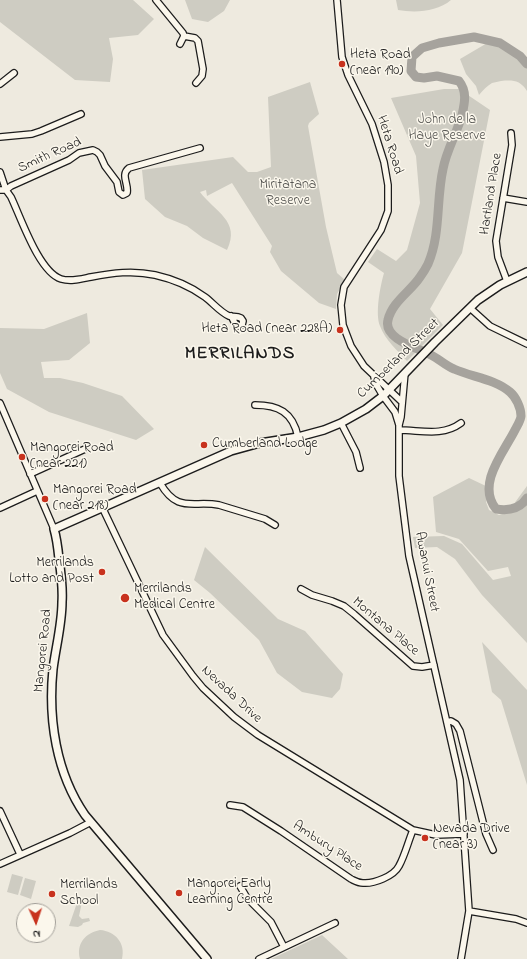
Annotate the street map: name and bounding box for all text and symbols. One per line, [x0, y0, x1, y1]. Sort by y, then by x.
place label: Heta Road (near 190) [350, 48, 411, 80]
marker: Heta Road (near 190) [337, 59, 347, 69]
park label: John de la Haye Reserve [408, 113, 486, 146]
street label: Heta Road [372, 114, 406, 176]
street label: Smith Road [16, 135, 84, 177]
street label: Hartland Place [477, 152, 507, 236]
park label: Miritatana Reserve [260, 178, 316, 210]
street label: Cumberland Street [354, 315, 444, 403]
place label: Heta Road (near 228A) [202, 322, 332, 338]
marker: Heta Road (near 228A) [335, 325, 345, 335]
district label: MERRILANDS [185, 344, 295, 366]
place label: Cumberland Lodge [212, 437, 318, 453]
marker: Cumberland Lodge [199, 440, 209, 450]
place label: Mangorei Road (near 221) [30, 441, 114, 474]
marker: Mangorei Road (near 221) [17, 452, 27, 462]
place label: Mangorei Road (near 218) [53, 483, 137, 516]
marker: Mangorei Road (near 218) [40, 494, 50, 504]
street label: Awanui Street [410, 530, 442, 614]
place label: Merrilands Lotto and Post [9, 556, 94, 588]
marker: Merrilands Lotto and Post [97, 567, 107, 577]
place label: Merrilands Medical Centre [134, 582, 215, 614]
marker: Merrilands Medical Centre [119, 592, 131, 604]
street label: Montana Place [348, 594, 422, 660]
street label: Mangorei Road [31, 609, 57, 693]
street label: Nevada Drive [197, 663, 265, 727]
street label: Ambury Place [289, 818, 365, 876]
place label: Nevada Drive (near 3) [433, 822, 510, 854]
marker: Nevada Drive (near 3) [420, 833, 430, 843]
place label: Mangorei Early Learning Centre [187, 877, 273, 910]
place label: Merrilands School [60, 878, 118, 910]
marker: Mangorei Early Learning Centre [174, 888, 184, 898]
marker: Merrilands School [47, 889, 57, 899]
north arrow [16, 903, 56, 943]
text: N [32, 926, 41, 942]

